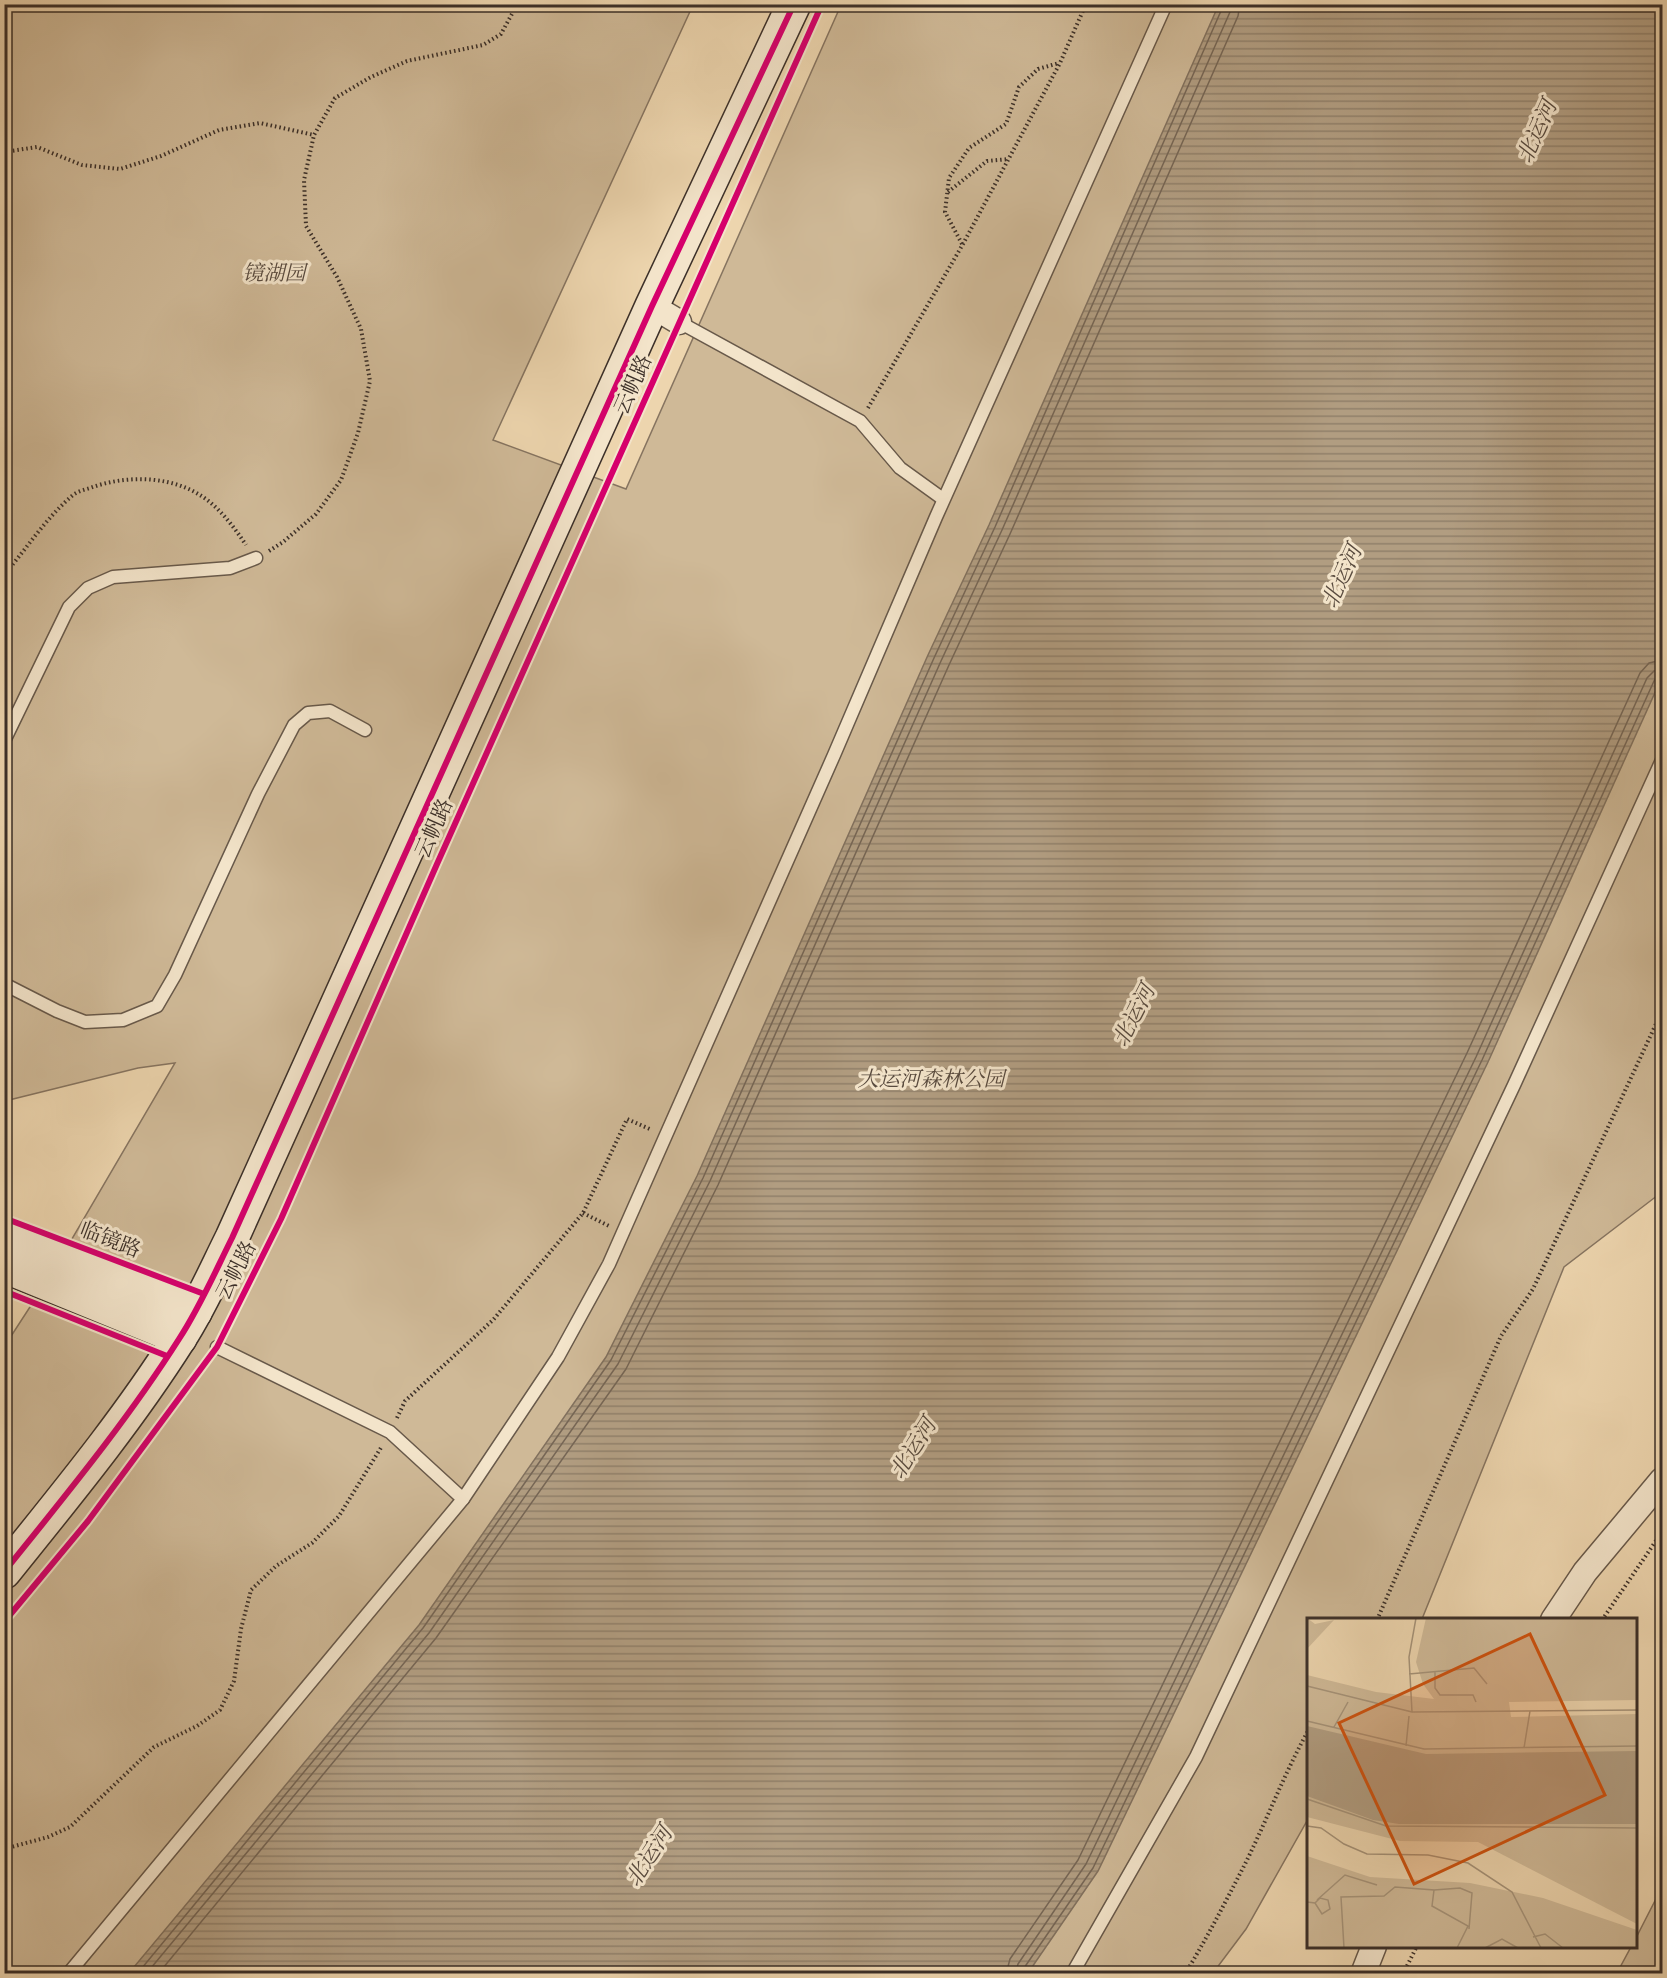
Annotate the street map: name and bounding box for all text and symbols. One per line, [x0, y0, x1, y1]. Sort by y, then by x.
water label: 北运河 [1513, 93, 1563, 167]
park label: 镜湖园 [243, 262, 308, 285]
street label: 云帆路 [610, 351, 656, 418]
water label: 北运河 [1318, 538, 1368, 612]
street label: 云帆路 [411, 795, 457, 862]
water label: 北运河 [1108, 977, 1162, 1050]
park label: 大运河森林公园 [858, 1068, 1007, 1091]
street label: 临镜路 [77, 1218, 144, 1262]
street label: 云帆路 [212, 1237, 261, 1304]
water label: 北运河 [885, 1411, 943, 1483]
inset map [1307, 1618, 1637, 1948]
water label: 北运河 [621, 1819, 679, 1891]

